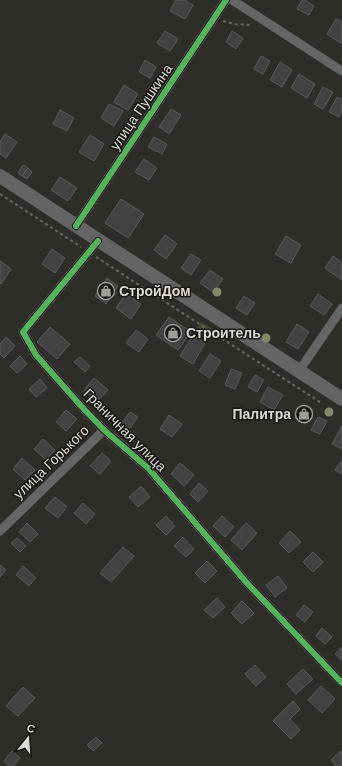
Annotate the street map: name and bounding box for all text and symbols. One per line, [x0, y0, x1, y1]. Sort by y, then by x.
street label: улица Пушкина [106, 60, 177, 153]
shop icon: СтройДом [96, 281, 116, 301]
place label: СтройДом [119, 282, 191, 300]
shop icon: Строитель [163, 323, 183, 343]
place label: Строитель [186, 324, 261, 342]
street label: Граничная улица [80, 385, 171, 476]
shop icon: Палитра [294, 404, 314, 424]
place label: Палитра [232, 405, 291, 423]
street label: улица Горького [9, 421, 93, 503]
north arrow [8, 718, 48, 758]
text: С [25, 721, 37, 736]

